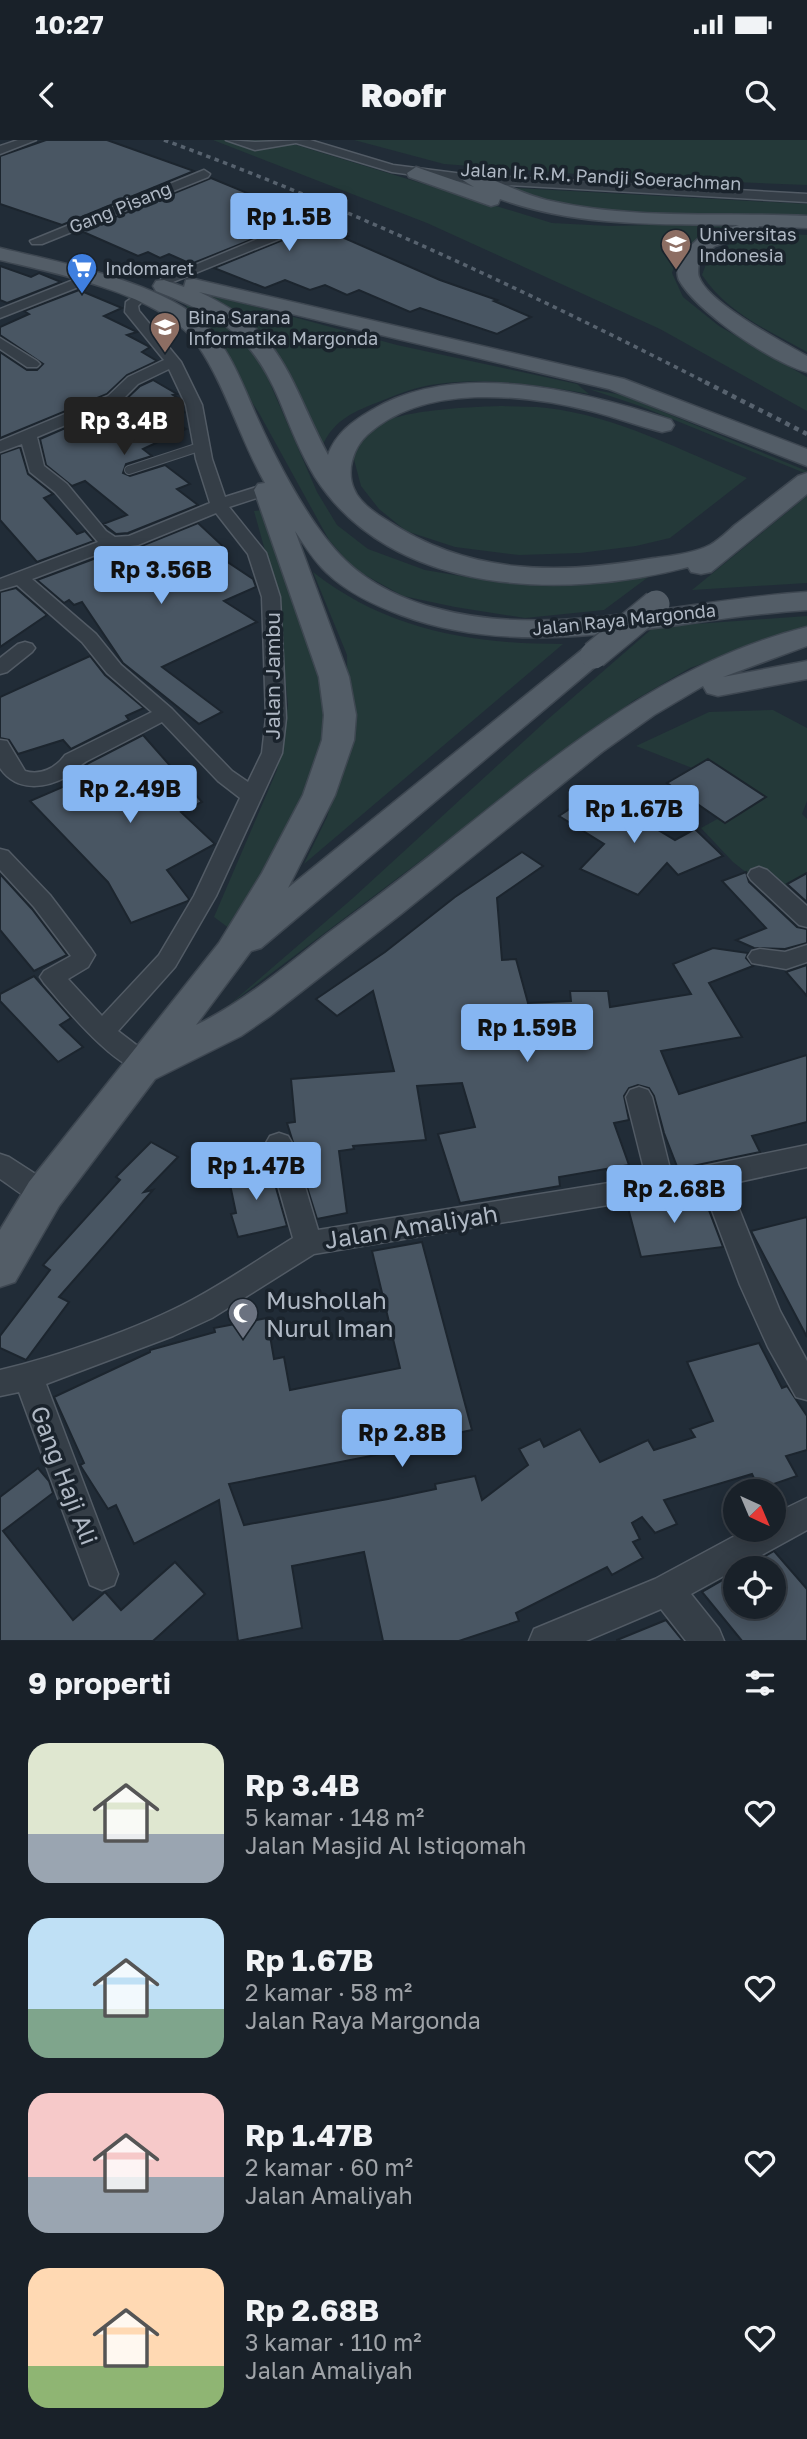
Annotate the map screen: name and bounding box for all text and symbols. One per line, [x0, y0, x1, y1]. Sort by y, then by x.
text: 10:27 [35, 9, 104, 40]
icon: back [28, 76, 66, 114]
text: Roofr [361, 76, 446, 114]
icon: search [741, 76, 779, 114]
street label: Jalan Ir. R.M. Pandji Soerachman [460, 158, 742, 194]
street label: Gang Pisang [66, 177, 174, 237]
pin: Rp 1.5B [224, 194, 354, 253]
text: Rp 1.5B [246, 202, 332, 230]
place label: Universitas Indonesia [699, 223, 797, 266]
school or university icon: Universitas Indonesia [659, 227, 693, 271]
supermarket icon: Indomaret [65, 251, 99, 295]
place label: Indomaret [105, 257, 194, 279]
place label: Bina Sarana Informatika Margonda [188, 306, 378, 349]
school or university icon: Bina Sarana Informatika Margonda [148, 310, 182, 354]
pin: Rp 3.4B [59, 398, 189, 457]
text: Rp 3.4B [80, 406, 168, 434]
pin: Rp 3.56B [89, 546, 233, 606]
text: Rp 3.56B [110, 555, 212, 583]
street label: Jalan Raya Margonda [531, 598, 717, 640]
street label: Jalan Jambu [259, 612, 285, 740]
pin: Rp 2.49B [58, 766, 202, 825]
text: Rp 2.49B [79, 774, 181, 802]
pin: Rp 1.67B [562, 786, 706, 845]
text: Rp 1.67B [585, 794, 683, 822]
pin: Rp 1.59B [455, 1004, 599, 1064]
text: Rp 1.59B [477, 1013, 577, 1041]
pin: Rp 1.47B [184, 1142, 328, 1202]
text: Rp 1.47B [207, 1151, 305, 1179]
pin: Rp 2.68B [602, 1166, 746, 1225]
text: Rp 2.68B [623, 1174, 725, 1202]
street label: Jalan Amaliyah [322, 1198, 500, 1254]
place label: Mushollah Nurul Iman [266, 1285, 393, 1342]
mosque icon: Mushollah Nurul Iman [226, 1296, 260, 1340]
street label: Gang Haji Ali [25, 1401, 105, 1549]
pin: Rp 2.8B [337, 1410, 467, 1469]
text: Rp 2.8B [358, 1418, 446, 1446]
north arrow [723, 1479, 786, 1542]
map controls [723, 1479, 786, 1619]
button: locate [723, 1556, 786, 1619]
icon: filters [741, 1664, 779, 1702]
text: 9 properti [28, 1665, 171, 1701]
text: Rp 3.4B [245, 1767, 360, 1803]
icon: home [84, 1771, 168, 1855]
icon: heart [741, 1794, 779, 1832]
text: 5 kamar · 148 m² [245, 1803, 424, 1831]
text: Jalan Masjid Al Istiqomah [245, 1831, 526, 1859]
text: Rp 1.67B [245, 1942, 373, 1978]
icon: home [84, 1946, 168, 2030]
icon: heart [741, 1969, 779, 2007]
text: 2 kamar · 58 m² [245, 1978, 412, 2006]
text: Jalan Raya Margonda [245, 2006, 481, 2034]
text: Rp 1.47B [245, 2117, 373, 2153]
icon: home [84, 2121, 168, 2205]
icon: heart [741, 2144, 779, 2182]
text: 2 kamar · 60 m² [245, 2153, 413, 2181]
text: Jalan Amaliyah [245, 2181, 413, 2209]
text: Rp 2.68B [245, 2292, 379, 2328]
icon: home [84, 2296, 168, 2380]
icon: heart [741, 2319, 779, 2357]
text: 3 kamar · 110 m² [245, 2328, 422, 2356]
text: Jalan Amaliyah [245, 2356, 413, 2384]

